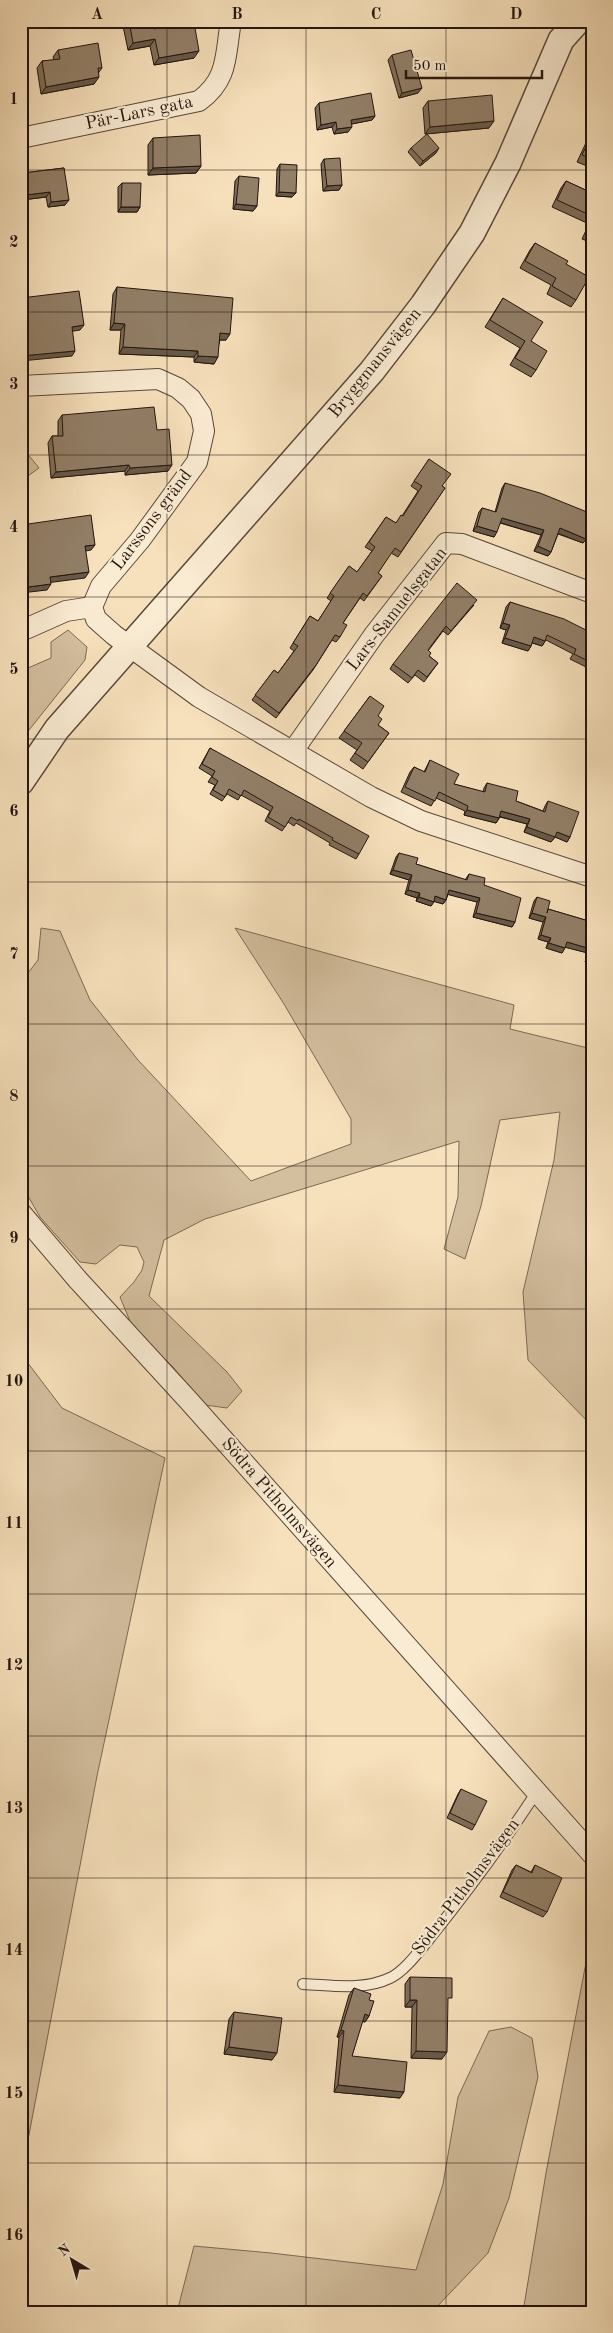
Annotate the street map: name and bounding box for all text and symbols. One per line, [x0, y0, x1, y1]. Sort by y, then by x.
text: A [91, 7, 103, 23]
text: B [231, 7, 243, 23]
text: C [371, 7, 381, 23]
text: D [510, 7, 522, 23]
scale bar [406, 48, 542, 80]
text: 50 m [413, 59, 447, 74]
text: 1 [9, 92, 19, 108]
street label: Pär-Lars gata [83, 93, 195, 133]
text: 2 [9, 235, 19, 251]
street label: Bryggmansvägen [325, 304, 425, 421]
text: 3 [9, 377, 19, 393]
street label: Larssons gränd [109, 466, 195, 574]
text: 4 [9, 520, 19, 536]
street label: Lars-Samuelsgatan [343, 544, 451, 674]
text: 5 [9, 662, 19, 678]
text: 6 [9, 804, 19, 820]
text: 7 [9, 947, 19, 963]
text: 8 [9, 1089, 19, 1105]
text: 9 [9, 1231, 19, 1247]
text: 10 [5, 1374, 23, 1390]
street label: Södra Pitholmsvägen [218, 1434, 340, 1572]
text: 11 [5, 1516, 23, 1532]
text: 12 [5, 1658, 23, 1674]
text: 13 [5, 1801, 23, 1817]
street label: Södra Pitholmsvägen [409, 1815, 523, 1959]
text: 14 [5, 1943, 23, 1959]
text: 15 [5, 2086, 23, 2102]
text: 16 [5, 2228, 23, 2244]
north arrow [48, 2236, 98, 2286]
text: N [56, 2242, 73, 2259]

